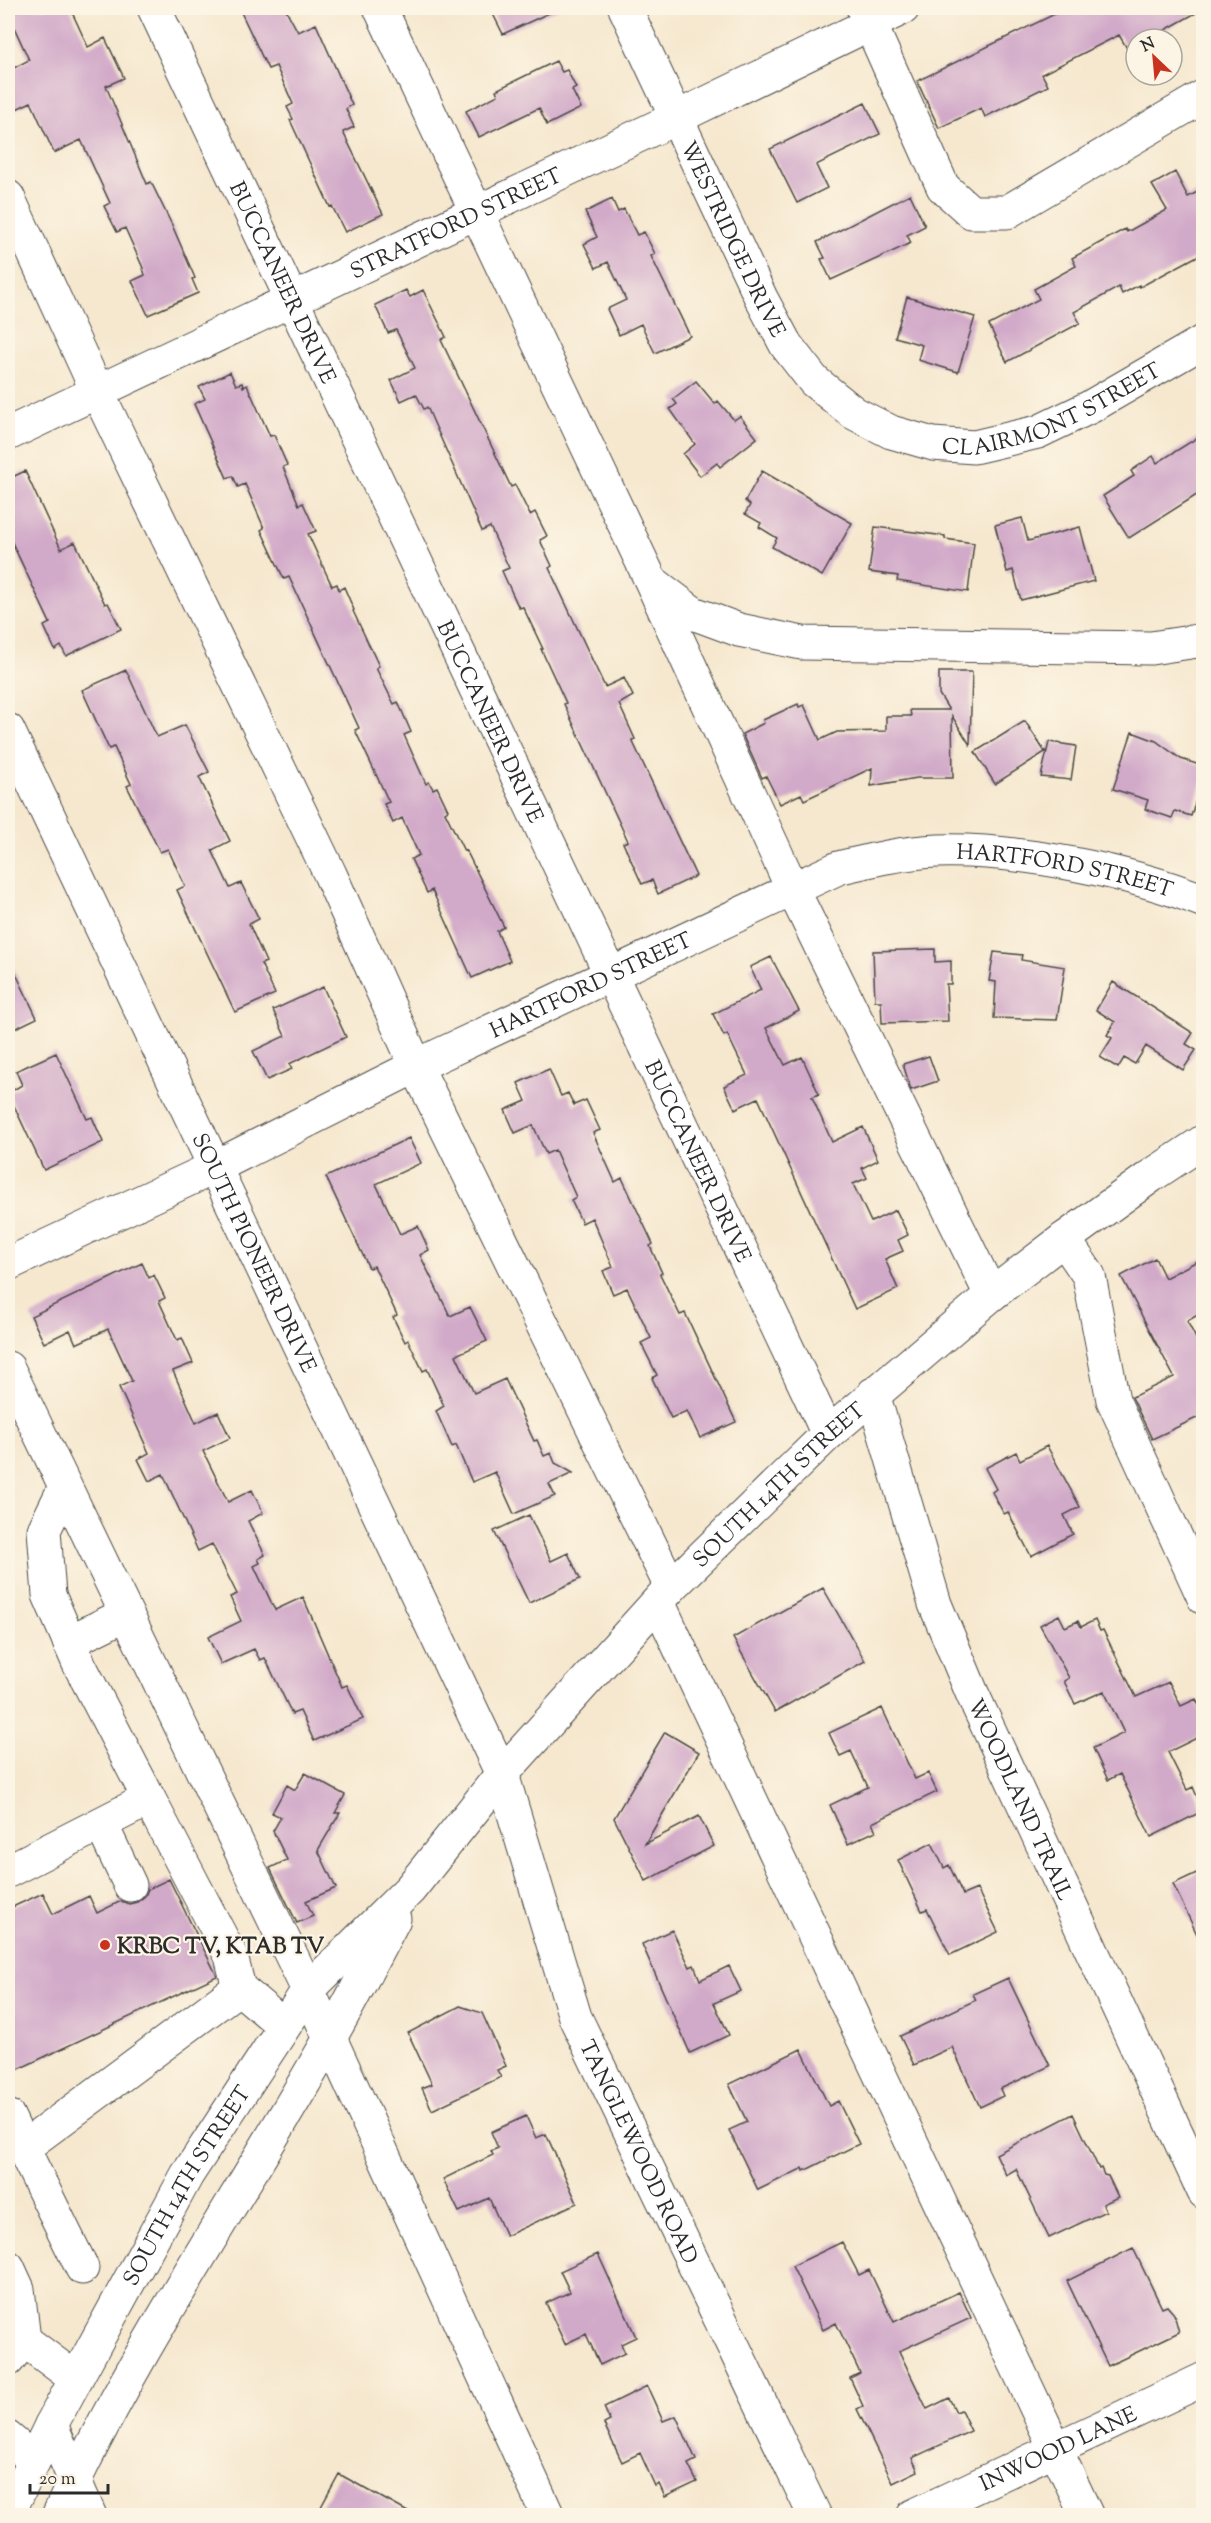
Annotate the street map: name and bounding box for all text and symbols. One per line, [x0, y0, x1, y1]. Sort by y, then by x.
north arrow [1124, 27, 1184, 87]
text: N [1138, 33, 1160, 59]
street label: WESTRIDGE DRIVE [671, 136, 792, 344]
street label: STRATFORD STREET [345, 161, 569, 289]
street label: BUCCANEER DRIVE [219, 177, 342, 390]
street label: CLAIRMONT STREET [941, 356, 1168, 466]
street label: BUCCANEER DRIVE [427, 616, 550, 829]
street label: HARTFORD STREET [956, 838, 1177, 908]
street label: HARTFORD STREET [485, 926, 698, 1048]
street label: BUCCANEER DRIVE [635, 1056, 758, 1268]
street label: SOUTH PIONEER DRIVE [182, 1129, 323, 1379]
street label: SOUTH 14TH STREET [687, 1396, 874, 1576]
street label: WOODLAND TRAIL [958, 1694, 1079, 1906]
place label: KRBC TV, KTAB TV [117, 1932, 325, 1964]
marker: KRBC TV, KTAB TV [98, 1938, 112, 1952]
street label: TANGLEWOOD ROAD [569, 2035, 705, 2270]
street label: SOUTH 14TH STREET [117, 2080, 260, 2293]
street label: INWOOD LANE [975, 2400, 1143, 2501]
scale bar [30, 2457, 108, 2495]
text: 20 m [39, 2467, 76, 2493]

